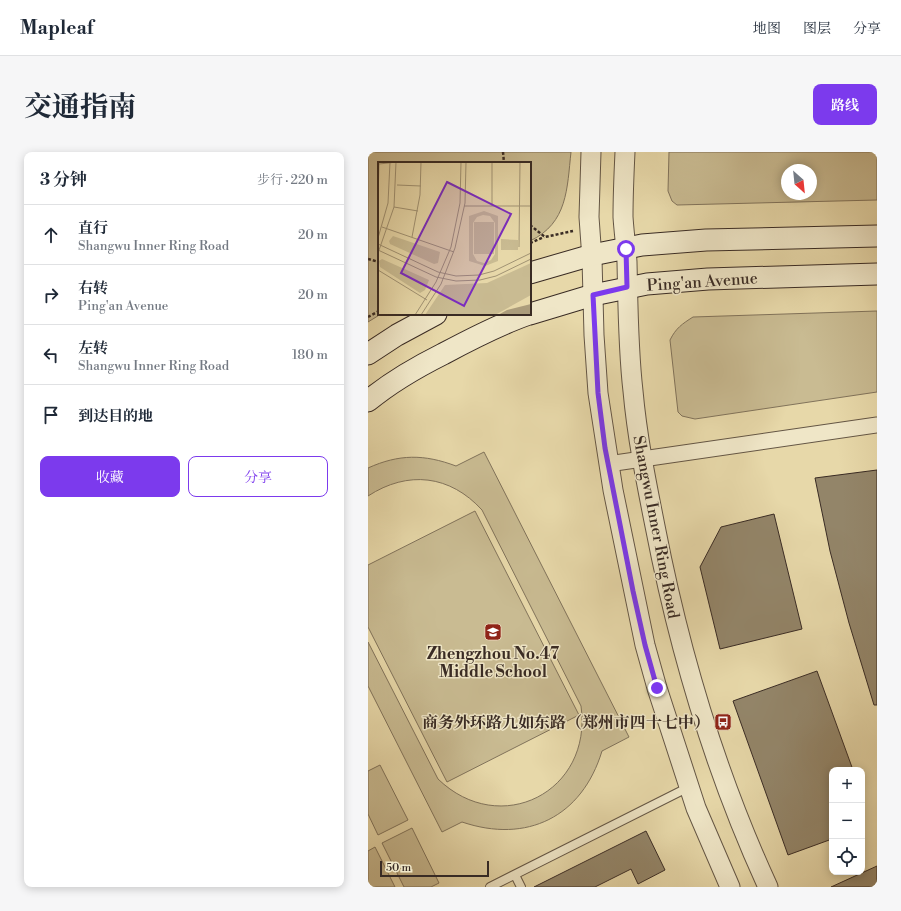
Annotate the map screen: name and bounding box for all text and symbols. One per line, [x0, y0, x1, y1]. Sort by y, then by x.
text: Mapleaf [20, 16, 93, 40]
text: 地图 [753, 20, 781, 38]
text: 图层 [803, 20, 831, 38]
text: 分享 [853, 20, 881, 38]
button: 路线 [813, 84, 877, 125]
text: 交通指南 [24, 90, 136, 125]
inset map [378, 162, 531, 315]
north arrow [781, 164, 817, 200]
text: 3 分钟 [40, 169, 87, 191]
text: 步行 · 220 m [257, 172, 328, 188]
text: 直行 [78, 219, 108, 238]
icon: ahead [40, 224, 62, 246]
text: 20 m [298, 227, 328, 243]
text: Shangwu Inner Ring Road [78, 238, 229, 254]
route start [617, 240, 635, 258]
street label: Ping'an Avenue [646, 268, 758, 296]
text: 右转 [78, 279, 108, 298]
icon: right [40, 284, 62, 306]
text: 20 m [298, 287, 328, 303]
text: Ping'an Avenue [78, 298, 168, 314]
text: 左转 [78, 339, 108, 358]
icon: left [40, 344, 62, 366]
text: 180 m [292, 347, 328, 363]
text: Shangwu Inner Ring Road [78, 358, 229, 374]
icon: arrive [40, 404, 62, 426]
text: 到达目的地 [78, 407, 153, 426]
street label: Shangwu Inner Ring Road [628, 434, 684, 620]
button: 收藏 [40, 456, 180, 497]
button: 分享 [188, 456, 328, 497]
school or university icon: Zhengzhou No.47 Middle School [483, 622, 503, 642]
place label: Zhengzhou No.47 Middle School [427, 644, 560, 682]
route end [648, 679, 666, 697]
bus stop icon: 商务外环路九如东路（郑州市四十七中） [713, 712, 733, 732]
place label: 商务外环路九如东路（郑州市四十七中） [422, 713, 710, 733]
map controls [829, 767, 865, 875]
button: + [829, 767, 865, 803]
button: − [829, 803, 865, 839]
button: locate [829, 839, 865, 875]
scale bar [380, 859, 489, 878]
text: 50 m [386, 861, 411, 875]

